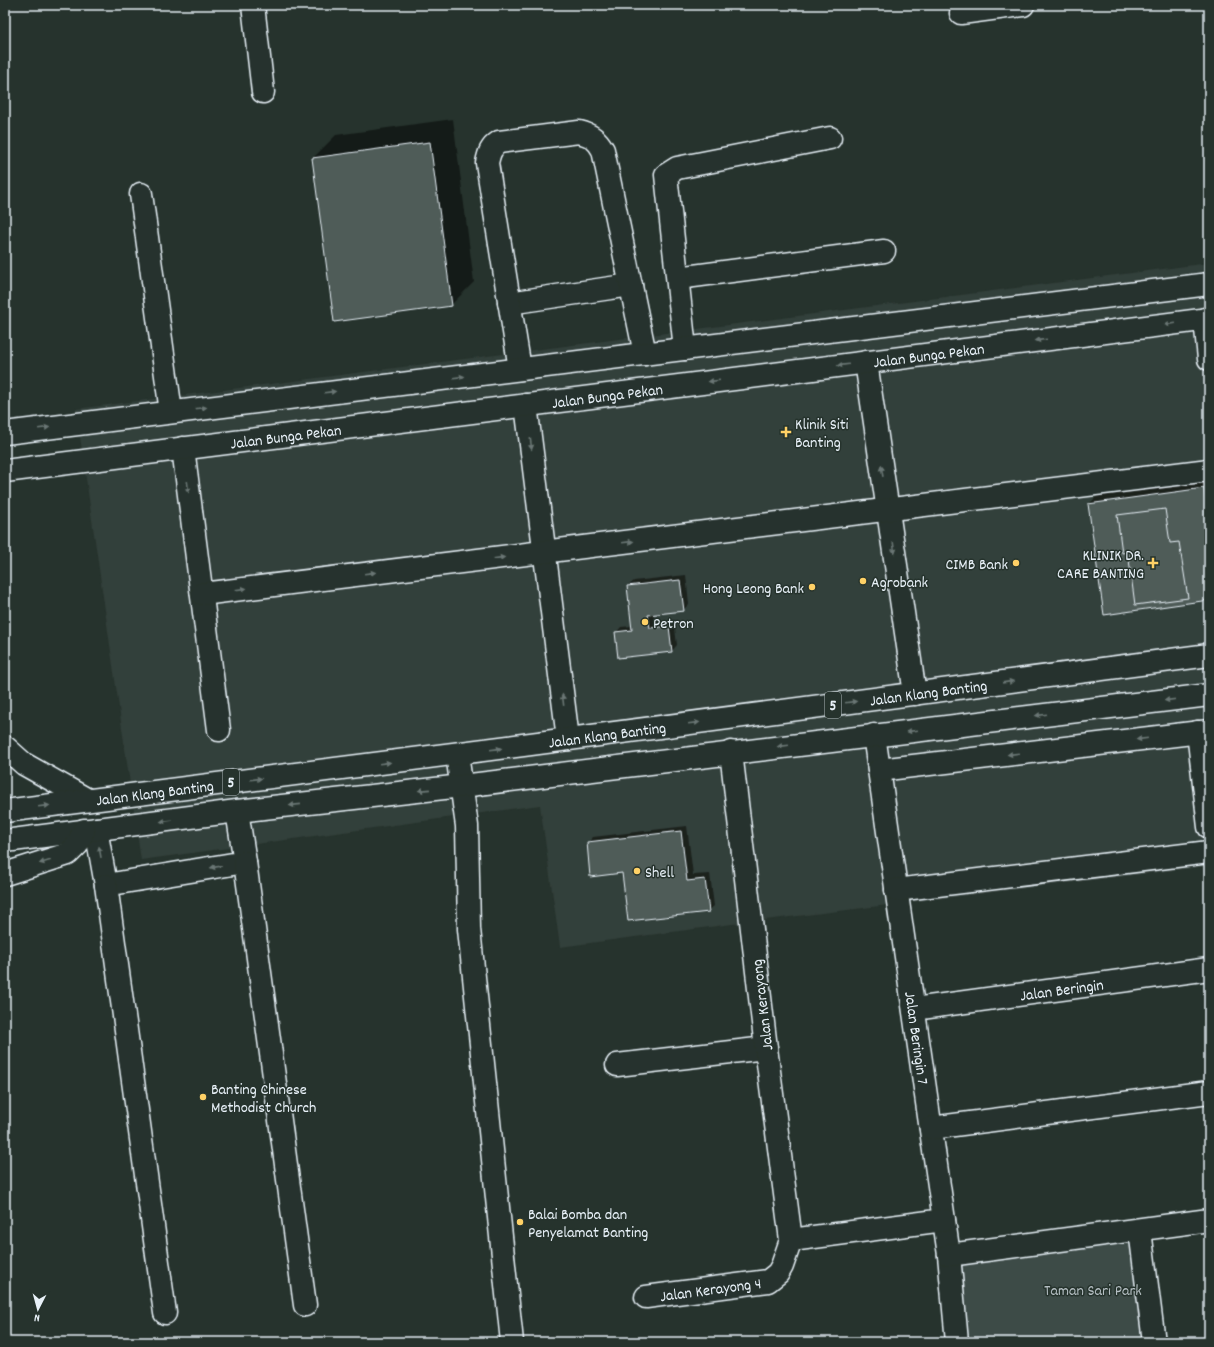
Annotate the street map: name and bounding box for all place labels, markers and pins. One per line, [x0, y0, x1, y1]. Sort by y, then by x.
place label: Klinik Siti Banting [795, 414, 849, 455]
marker: Klinik Siti Banting [780, 426, 792, 438]
place label: KLINIK DR. CARE BANTING [1057, 545, 1144, 586]
place label: CIMB Bank [945, 554, 1008, 577]
marker: KLINIK DR. CARE BANTING [1147, 557, 1159, 569]
marker: CIMB Bank [1011, 558, 1021, 568]
place label: Agrobank [871, 572, 928, 595]
marker: Agrobank [858, 576, 868, 586]
place label: Hong Leong Bank [703, 578, 804, 601]
marker: Hong Leong Bank [807, 582, 817, 592]
place label: Petron [653, 613, 694, 636]
marker: Petron [640, 617, 650, 627]
place label: Shell [645, 862, 674, 885]
marker: Shell [632, 866, 642, 876]
place label: Banting Chinese Methodist Church [211, 1079, 316, 1120]
marker: Banting Chinese Methodist Church [198, 1092, 208, 1102]
place label: Balai Bomba dan Penyelamat Banting [528, 1204, 648, 1245]
marker: Balai Bomba dan Penyelamat Banting [515, 1217, 525, 1227]

